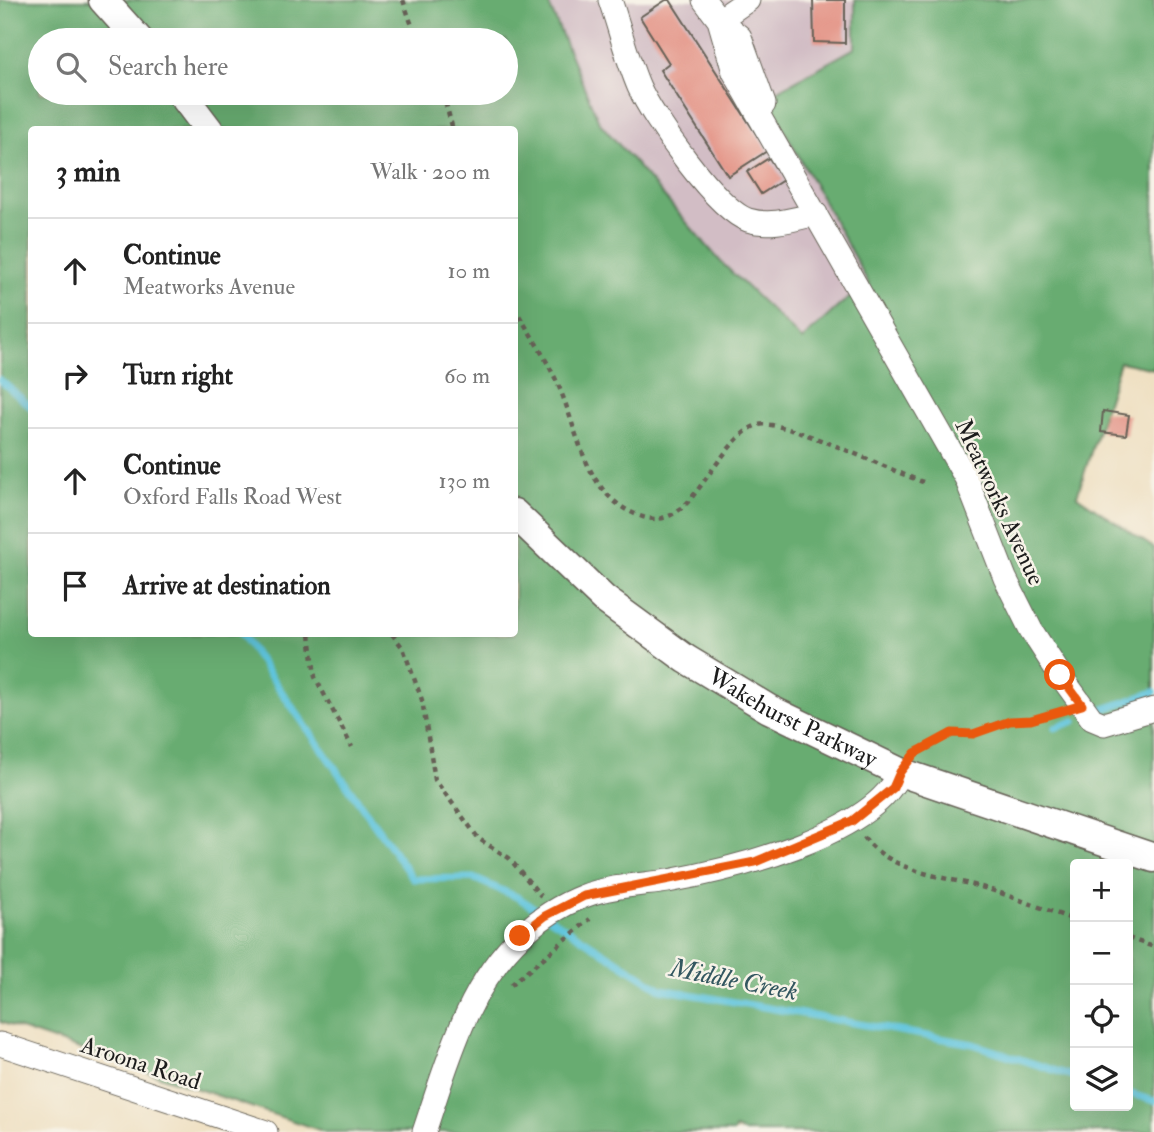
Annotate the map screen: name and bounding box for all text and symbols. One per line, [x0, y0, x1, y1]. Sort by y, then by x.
search box [28, 28, 518, 105]
icon: search [52, 48, 90, 86]
text: Search here [108, 51, 228, 83]
text: 3 min [56, 153, 121, 190]
text: Walk · 200 m [370, 157, 490, 186]
text: Continue [123, 240, 221, 272]
icon: ahead [56, 252, 94, 290]
text: 10 m [447, 256, 490, 285]
text: Meatworks Avenue [123, 272, 295, 301]
icon: right [56, 357, 94, 395]
text: Turn right [123, 360, 233, 392]
text: 60 m [444, 361, 490, 390]
street label: Meatworks Avenue [948, 414, 1052, 590]
text: Continue [123, 450, 221, 482]
icon: ahead [56, 462, 94, 500]
text: 130 m [438, 466, 490, 495]
text: Oxford Falls Road West [123, 482, 342, 511]
icon: arrive [56, 567, 94, 605]
text: Arrive at destination [123, 570, 331, 602]
route start [1044, 659, 1075, 690]
street label: Wakehurst Parkway [701, 660, 883, 775]
map controls [1070, 859, 1133, 1111]
button: + [1070, 859, 1133, 922]
route end [504, 920, 535, 951]
button: − [1070, 922, 1133, 985]
water label: Middle Creek [665, 952, 800, 1008]
button: locate [1070, 985, 1133, 1048]
street label: Aroona Road [76, 1029, 205, 1098]
button: layers [1070, 1048, 1133, 1111]

